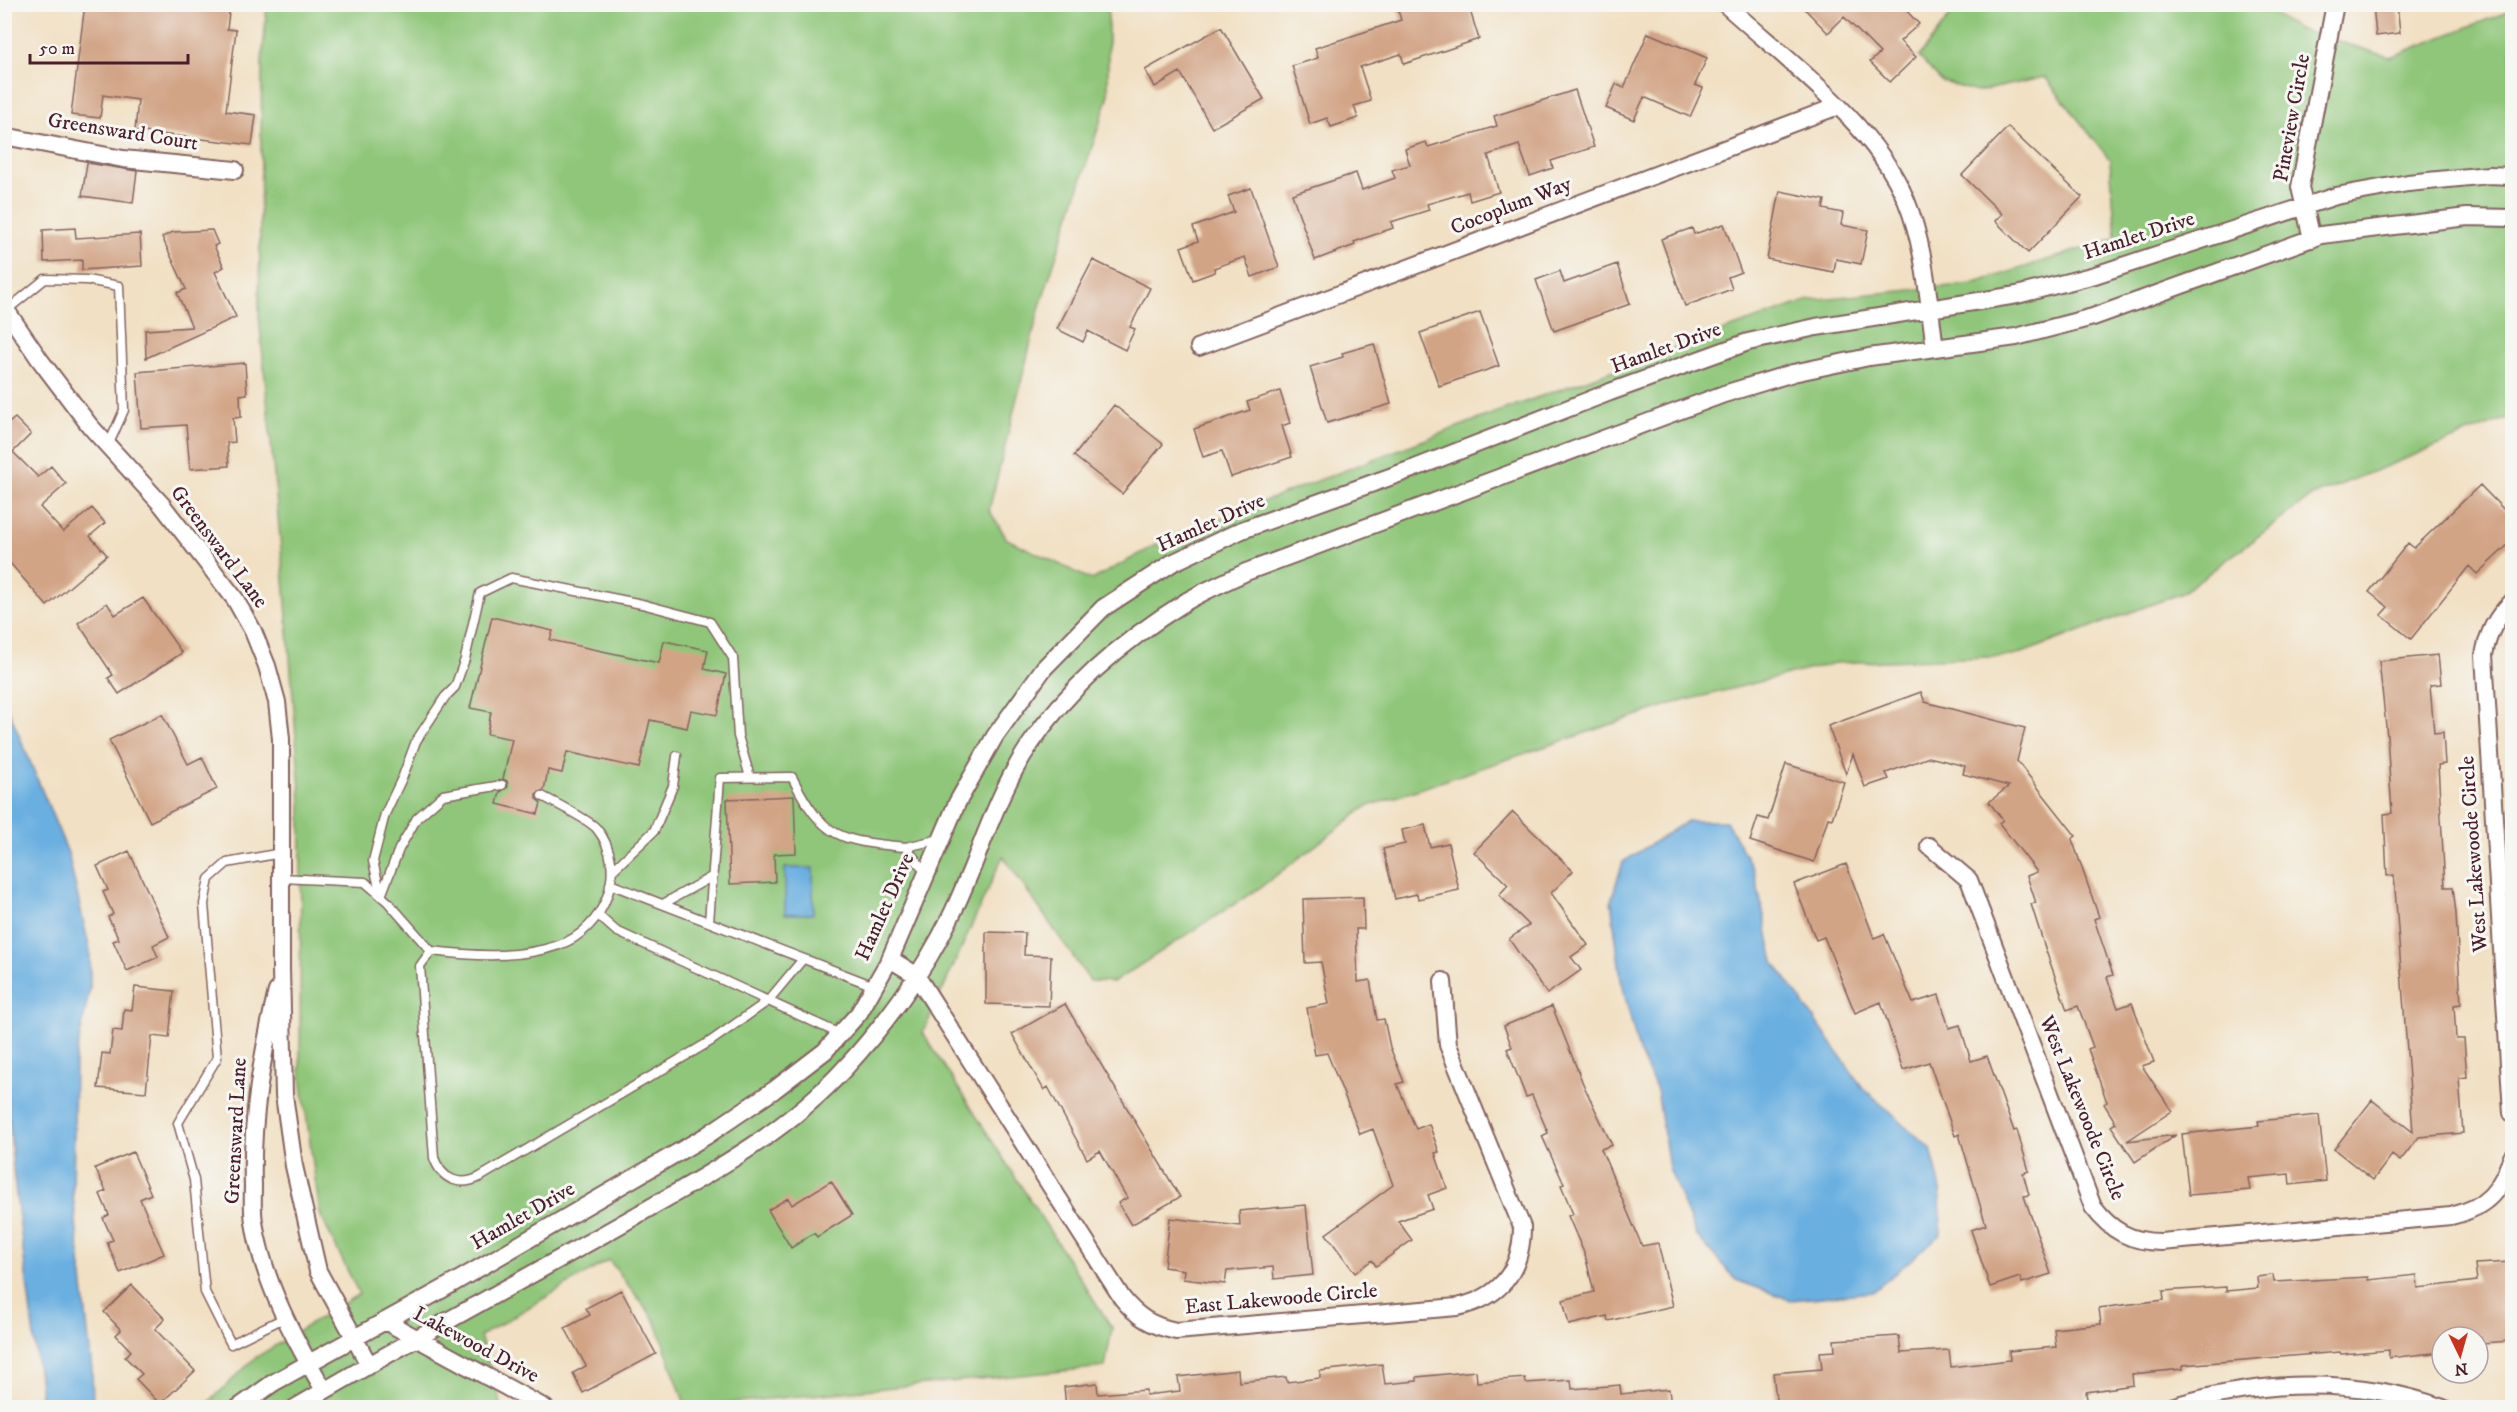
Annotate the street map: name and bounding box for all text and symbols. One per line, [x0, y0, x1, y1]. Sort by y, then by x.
scale bar [30, 27, 188, 65]
text: 50 m [39, 38, 75, 60]
street label: Pineview Circle [2268, 52, 2316, 184]
street label: Greensward Court [46, 107, 200, 157]
street label: Cocoplum Way [1447, 171, 1576, 241]
street label: Hamlet Drive [2080, 206, 2198, 266]
street label: Hamlet Drive [1607, 316, 1725, 380]
street label: Greensward Lane [165, 481, 274, 614]
street label: Hamlet Drive [1153, 488, 1269, 558]
street label: West Lakewoode Circle [2454, 755, 2494, 954]
street label: Hamlet Drive [850, 849, 920, 965]
street label: West Lakewoode Circle [2033, 1011, 2131, 1204]
street label: Greensward Lane [219, 1057, 253, 1205]
street label: Hamlet Drive [467, 1176, 580, 1256]
street label: East Lakewoode Circle [1183, 1278, 1379, 1320]
street label: Lakewood Drive [409, 1301, 544, 1389]
north arrow [2430, 1325, 2490, 1385]
text: N [2454, 1358, 2469, 1379]

